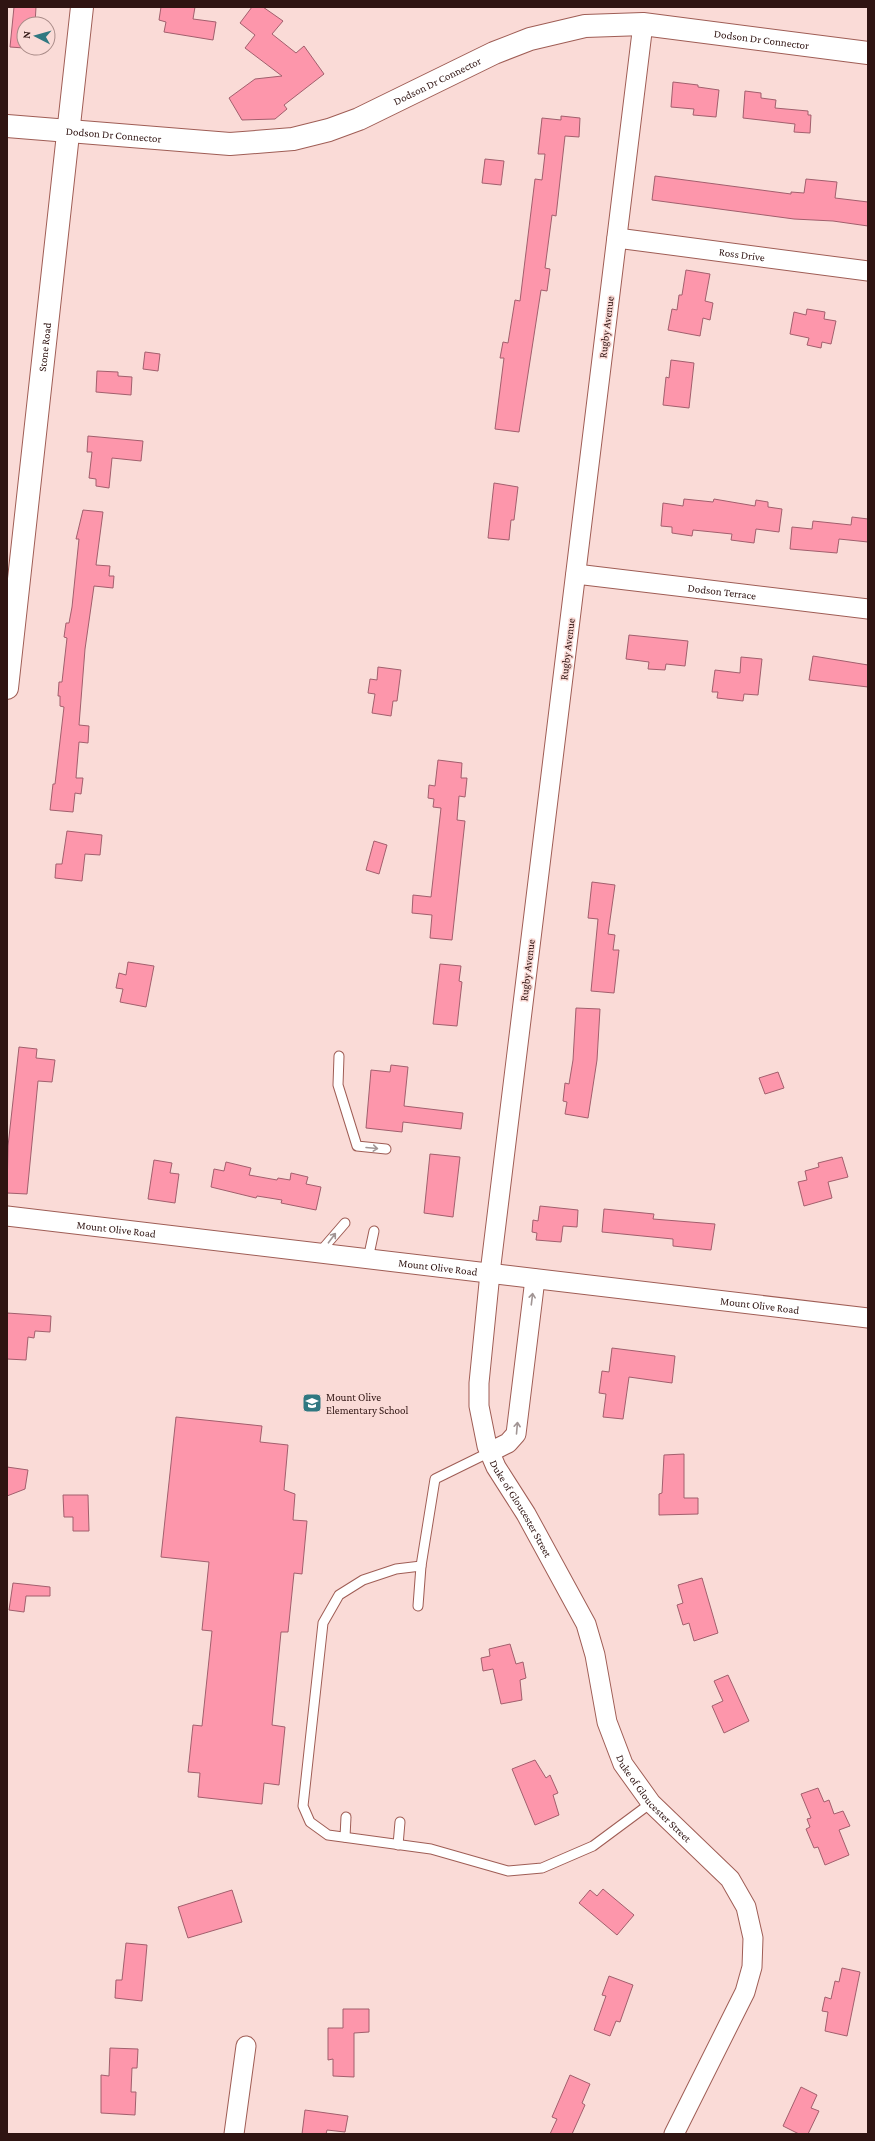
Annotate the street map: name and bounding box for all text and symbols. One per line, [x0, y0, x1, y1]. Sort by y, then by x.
north arrow [16, 16, 56, 56]
street label: Dodson Dr Connector [713, 27, 810, 51]
text: N [20, 30, 32, 39]
street label: Dodson Dr Connector [391, 54, 483, 107]
street label: Dodson Dr Connector [65, 125, 162, 144]
street label: Ross Drive [718, 245, 766, 263]
street label: Rugby Avenue [596, 295, 617, 359]
street label: Stone Road [36, 322, 53, 372]
street label: Dodson Terrace [687, 581, 757, 602]
street label: Rugby Avenue [557, 617, 578, 681]
street label: Rugby Avenue [517, 938, 538, 1002]
one-way arrow [365, 1144, 378, 1151]
street label: Mount Olive Road [76, 1218, 157, 1240]
one-way arrow [327, 1232, 336, 1243]
street label: Mount Olive Road [398, 1256, 478, 1278]
one-way arrow [528, 1292, 536, 1305]
street label: Mount Olive Road [720, 1295, 800, 1316]
place label: Mount Olive Elementary School [326, 1391, 409, 1417]
school or university icon: Mount Olive Elementary School [301, 1392, 323, 1414]
one-way arrow [513, 1421, 520, 1434]
street label: Duke of Gloucester Street [488, 1458, 555, 1560]
street label: Duke of Gloucester Street [614, 1753, 694, 1845]

